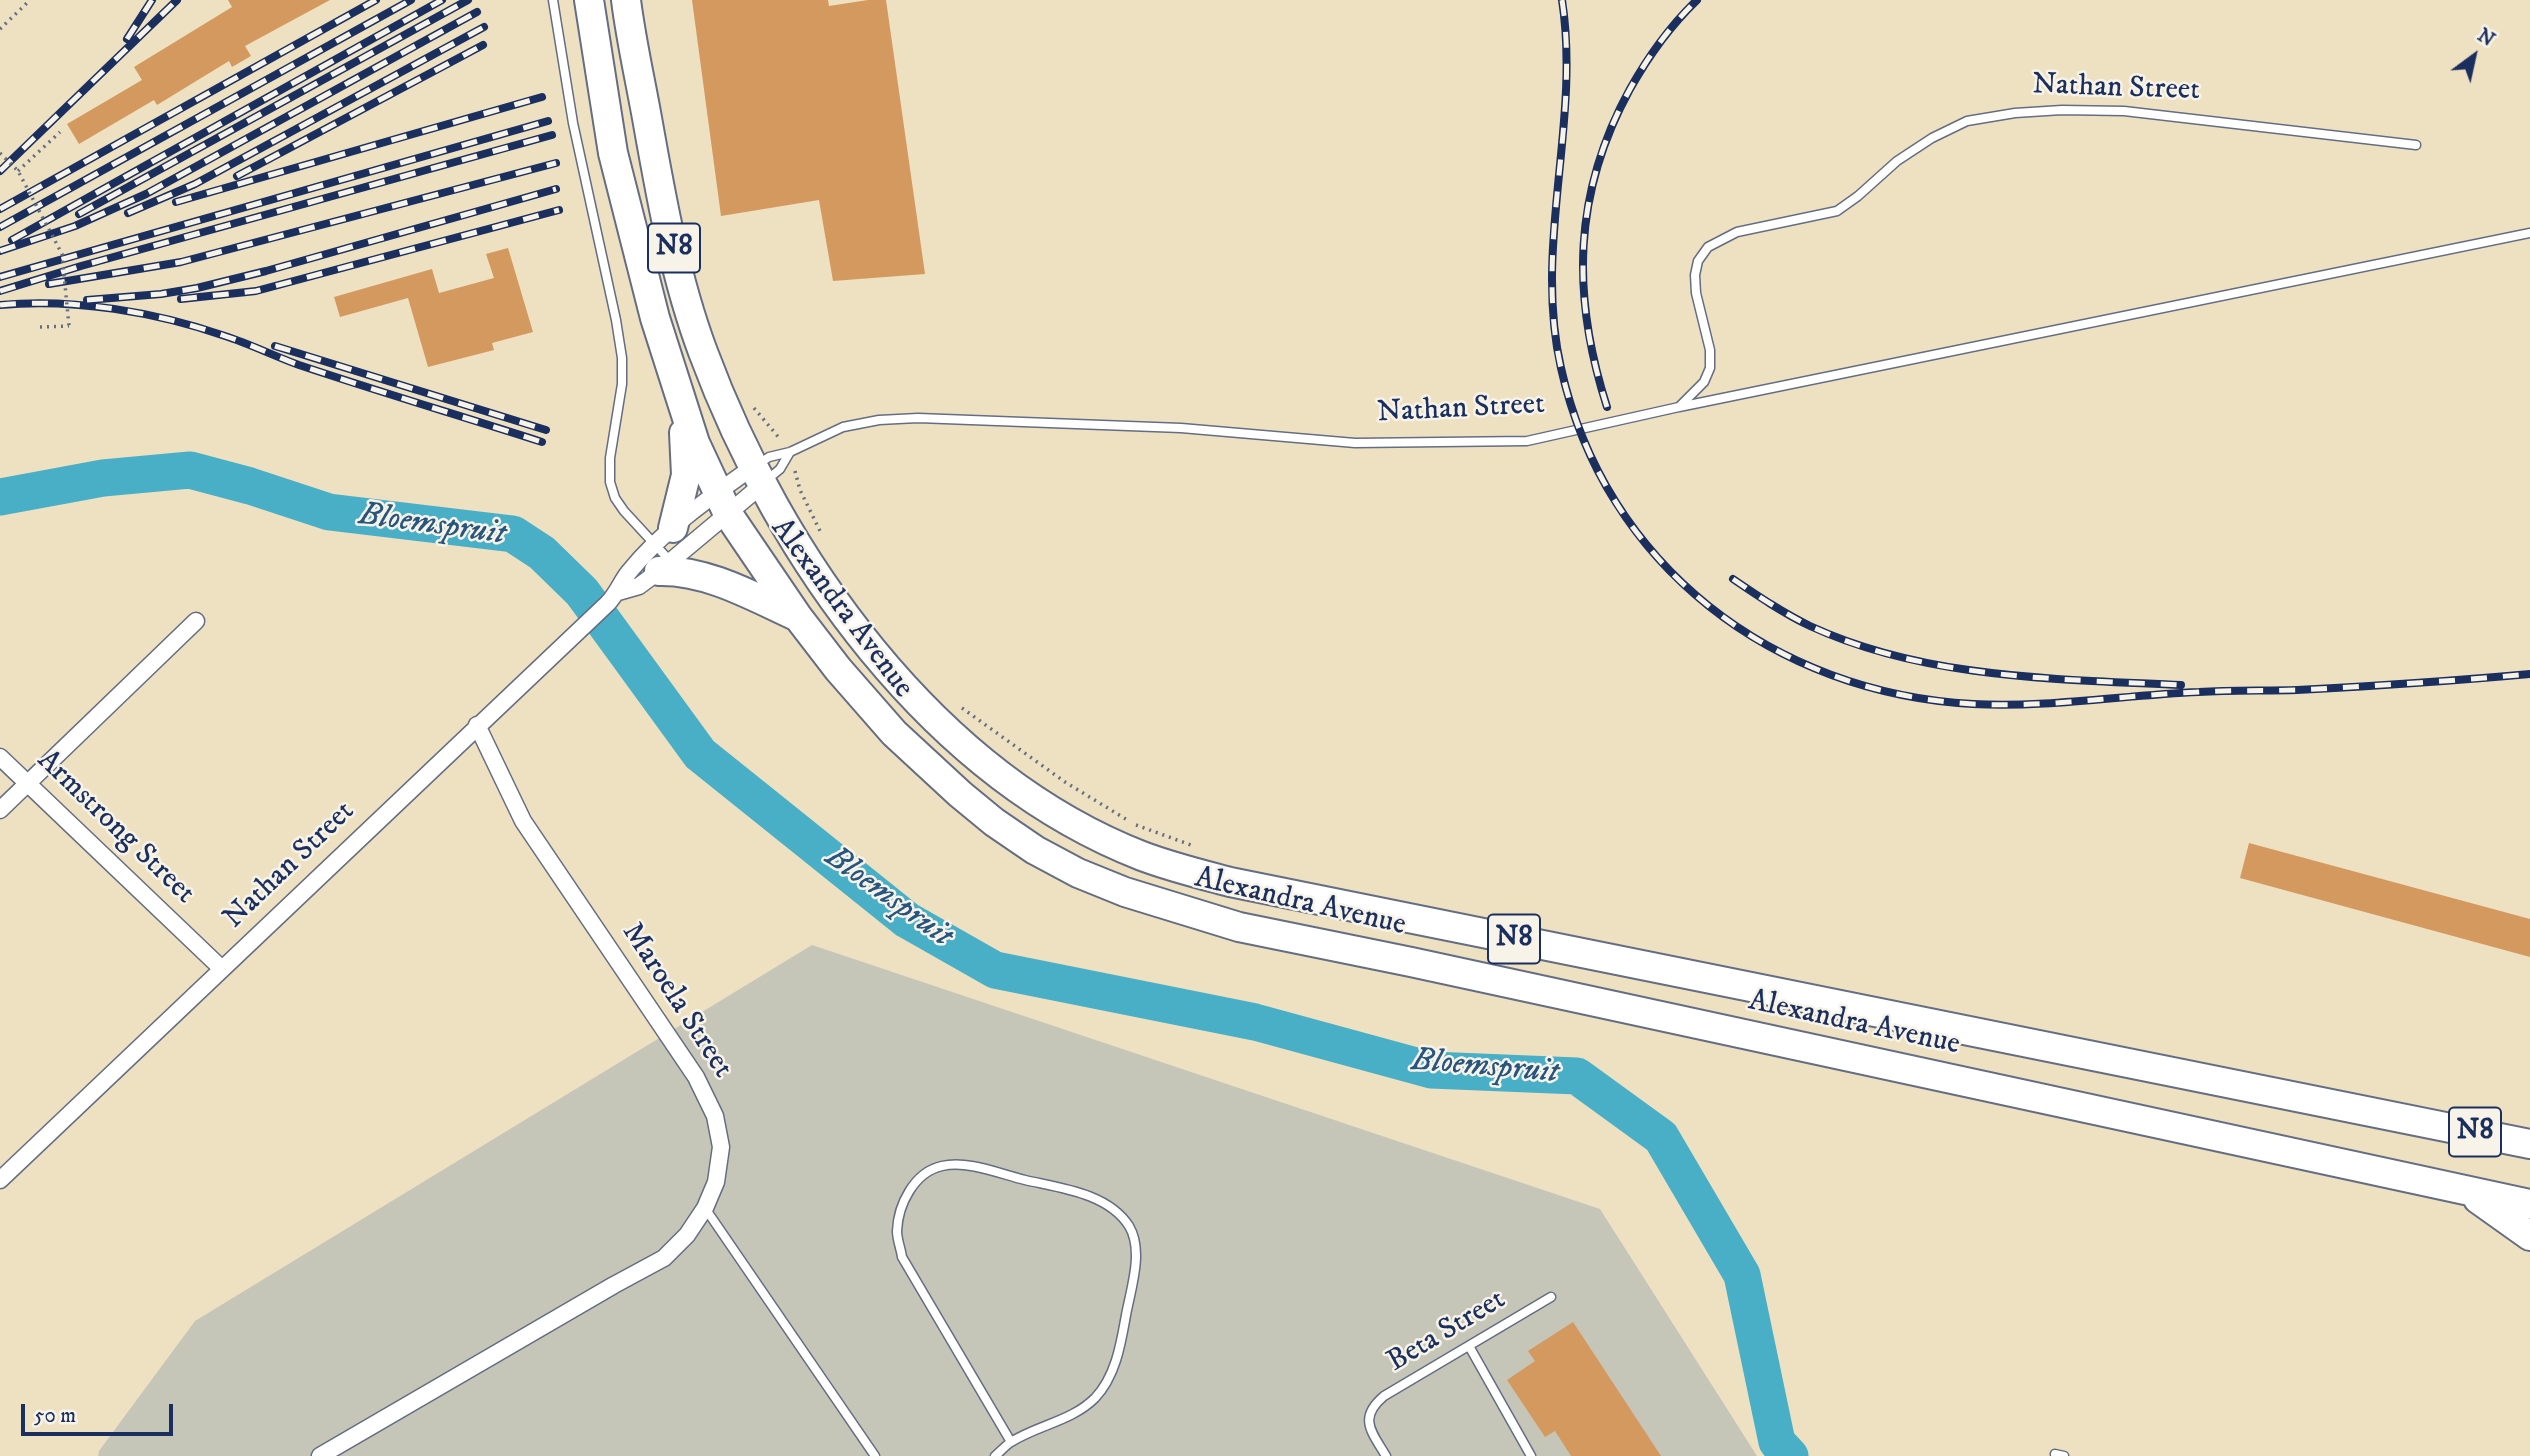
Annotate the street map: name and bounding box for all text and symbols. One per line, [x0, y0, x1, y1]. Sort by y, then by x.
north arrow [2439, 21, 2509, 91]
text: N [2473, 24, 2499, 52]
street label: Nathan Street [2032, 68, 2200, 110]
road number: N8 [648, 224, 700, 272]
street label: Nathan Street [1376, 388, 1546, 432]
water label: Bloemspruit [356, 497, 508, 555]
street label: Alexandra Avenue [762, 512, 920, 706]
street label: Armstrong Street [28, 744, 202, 912]
street label: Nathan Street [217, 795, 363, 937]
water label: Bloemspruit [817, 839, 959, 957]
street label: Alexandra Avenue [1191, 861, 1409, 945]
road number: N8 [1488, 914, 1540, 964]
street label: Maroela Street [613, 917, 739, 1085]
street label: Alexandra Avenue [1745, 984, 1963, 1064]
water label: Bloemspruit [1410, 1042, 1560, 1094]
road number: N8 [2449, 1108, 2501, 1156]
street label: Beta Street [1382, 1283, 1512, 1381]
scale bar [24, 1390, 177, 1434]
text: 50 m [34, 1403, 76, 1429]

